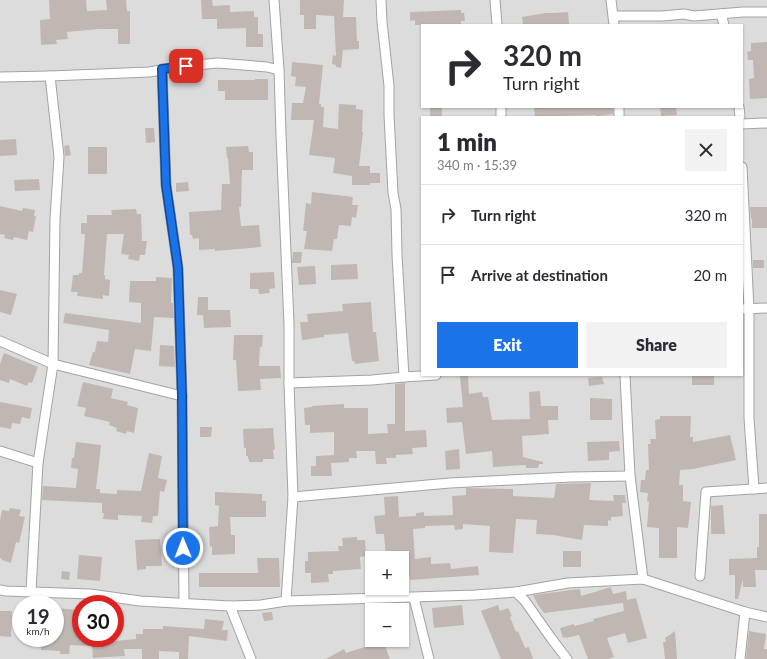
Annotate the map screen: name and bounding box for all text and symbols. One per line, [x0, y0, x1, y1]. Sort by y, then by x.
text: 320 m [503, 38, 582, 72]
icon: right [437, 40, 489, 92]
pin [169, 49, 203, 83]
icon: arrive [175, 55, 197, 77]
text: Turn right [503, 72, 580, 94]
text: 1 min [437, 127, 497, 156]
button: close [685, 129, 727, 171]
text: 340 m · 15:39 [437, 157, 517, 173]
icon: right [437, 204, 459, 226]
text: Turn right [471, 206, 536, 224]
text: 320 m [685, 206, 727, 224]
icon: arrive [437, 264, 459, 286]
text: Arrive at destination [471, 266, 608, 284]
text: 20 m [693, 266, 727, 284]
button: Exit [437, 322, 578, 368]
button: Share [586, 322, 727, 368]
position arrow [162, 527, 204, 569]
map controls [365, 551, 409, 647]
button: + [365, 551, 409, 595]
speed limit sign: 30 [72, 595, 124, 647]
button: − [365, 603, 409, 647]
text: 19 [26, 604, 50, 628]
text: km/h [26, 625, 50, 637]

